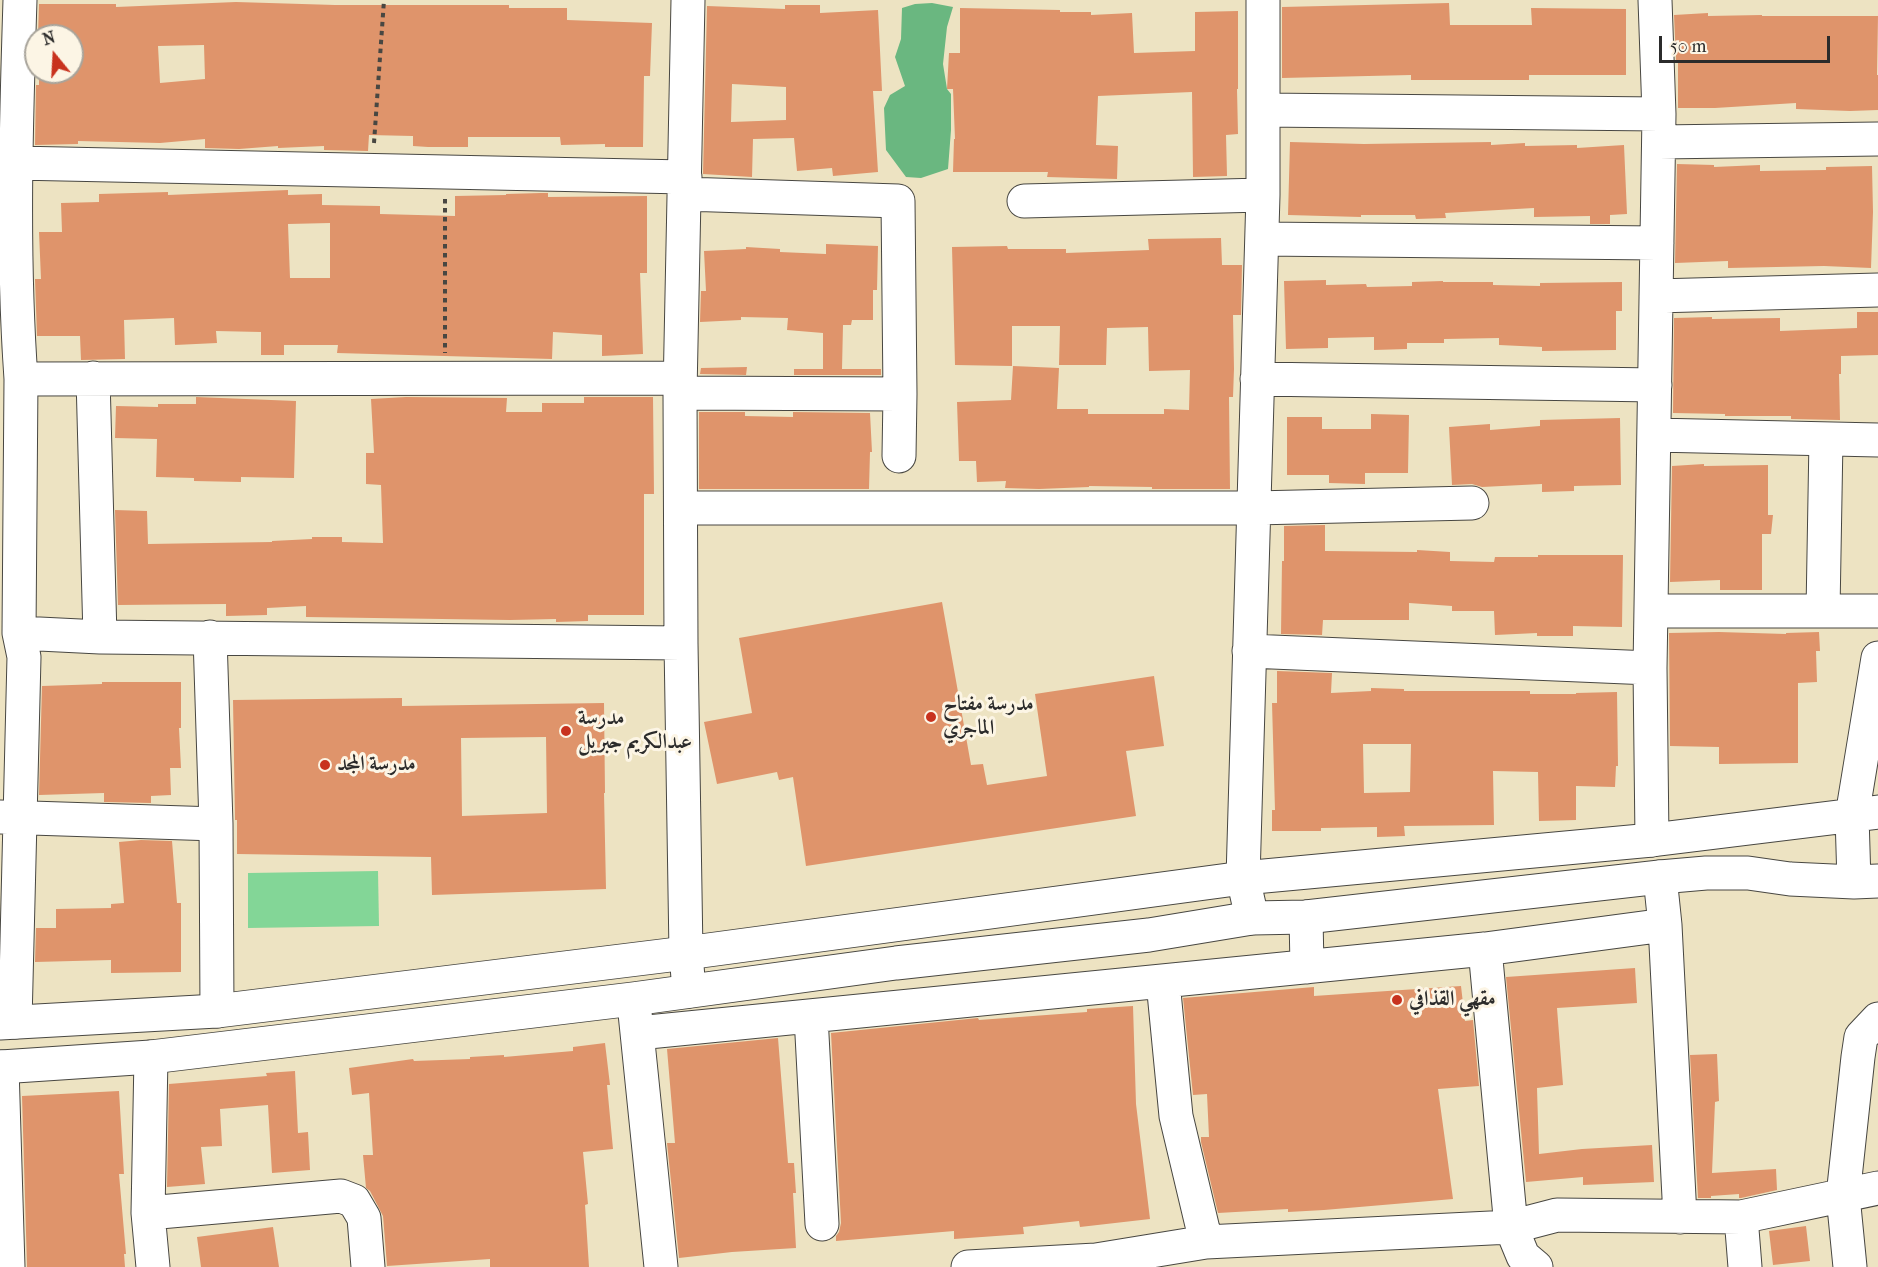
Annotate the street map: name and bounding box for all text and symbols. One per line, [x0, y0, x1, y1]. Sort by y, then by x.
north arrow [24, 24, 84, 84]
scale bar [1662, 24, 1833, 62]
text: N [40, 27, 58, 49]
text: 50 m [1670, 36, 1706, 57]
place label: مدرسة مفتاح الماجري [943, 692, 1034, 742]
place label: مدرسة عبدالكريم جبريل [578, 706, 692, 756]
marker: مدرسة مفتاح الماجري [924, 710, 938, 724]
marker: مدرسة عبدالكريم جبريل [559, 724, 573, 738]
place label: مدرسة المجد [337, 752, 416, 778]
marker: مدرسة المجد [318, 758, 332, 772]
place label: مقهي القذافي [1409, 987, 1496, 1013]
marker: مقهي القذافي [1390, 993, 1404, 1007]

